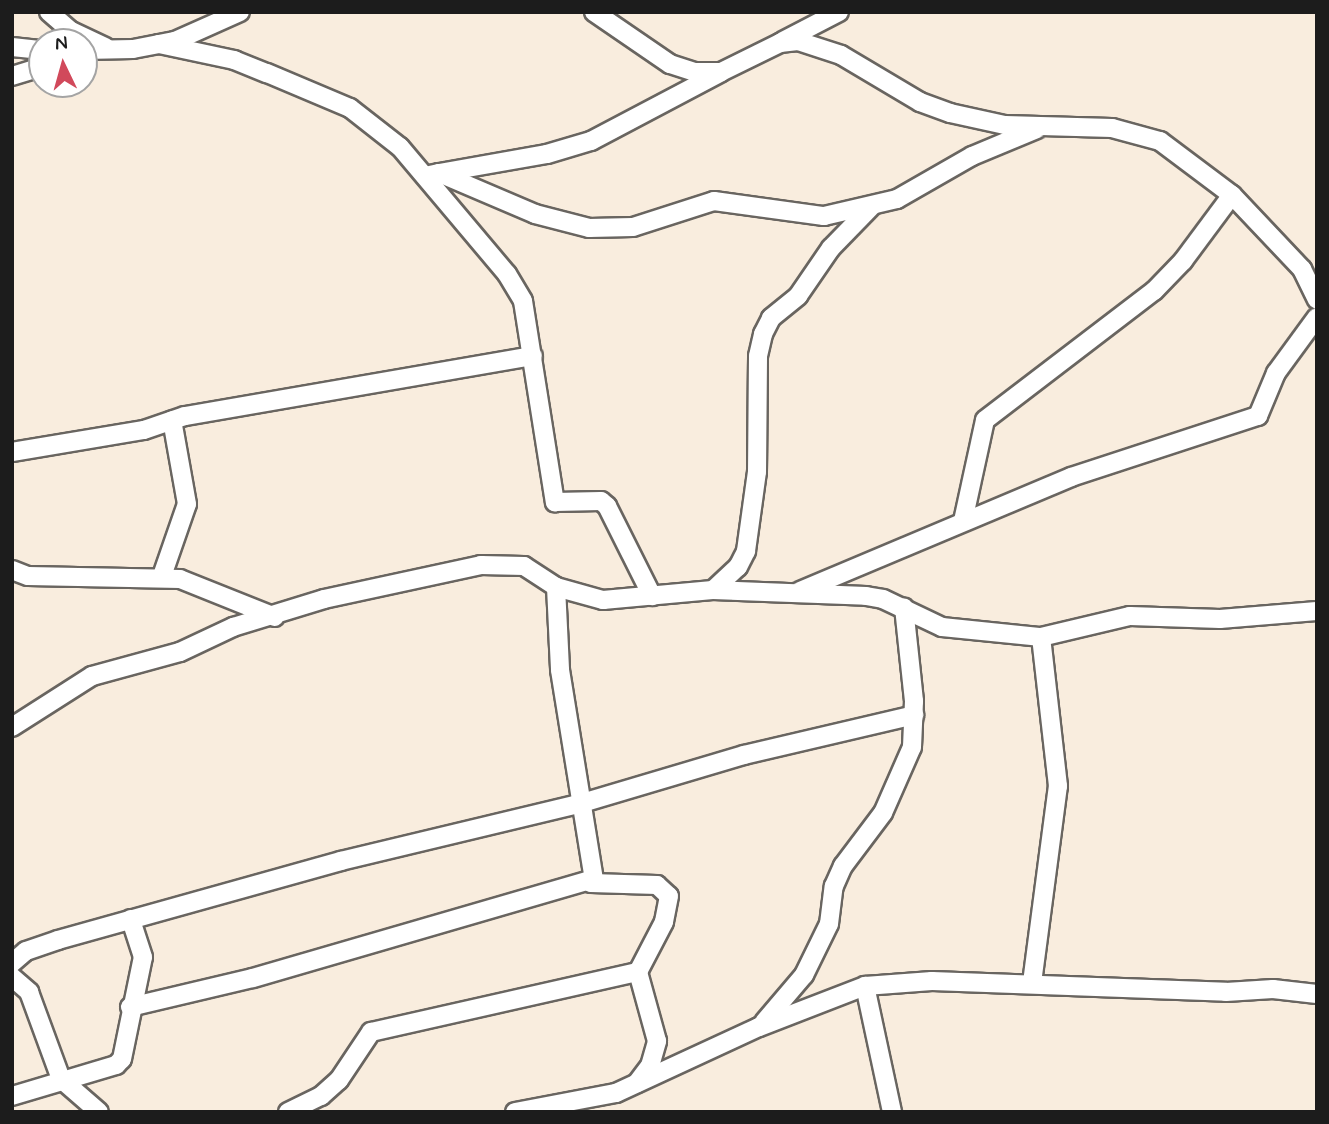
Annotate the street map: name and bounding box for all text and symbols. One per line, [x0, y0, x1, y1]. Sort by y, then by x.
north arrow [28, 28, 98, 98]
text: N [54, 31, 69, 57]

